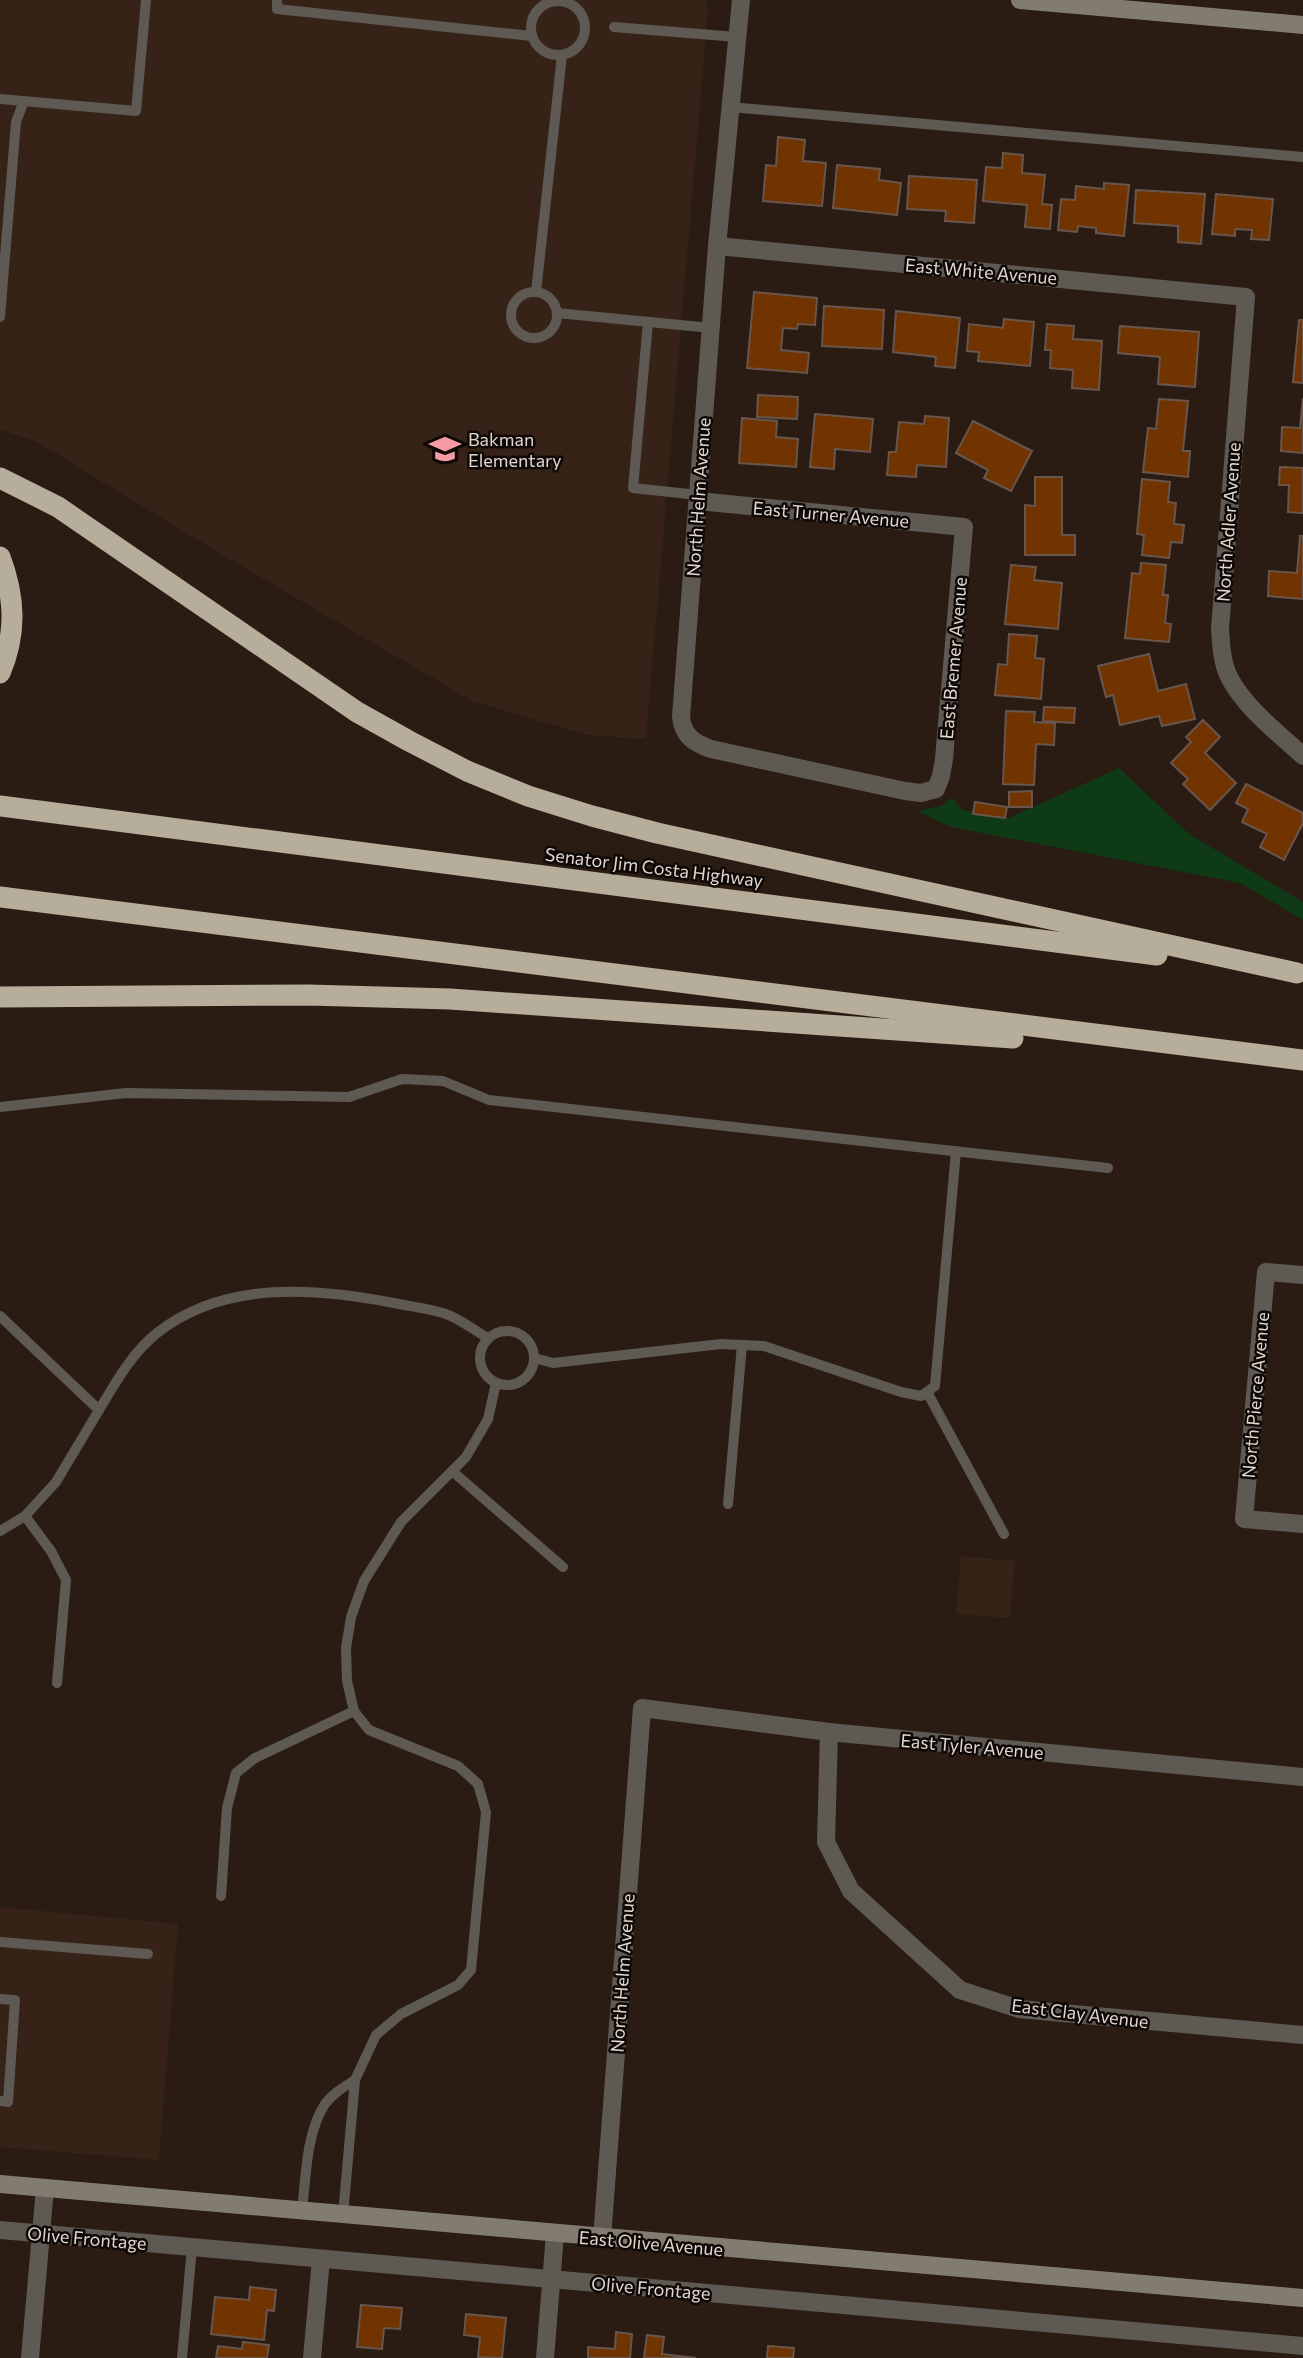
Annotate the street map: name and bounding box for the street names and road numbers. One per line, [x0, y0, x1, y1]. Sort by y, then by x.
street label: East White Avenue [904, 253, 1058, 289]
street label: North Helm Avenue [681, 417, 715, 577]
street label: North Adler Avenue [1211, 442, 1245, 602]
street label: East Turner Avenue [752, 496, 910, 532]
street label: East Bremer Avenue [935, 576, 971, 740]
street label: Senator Jim Costa Highway [544, 843, 764, 891]
street label: North Pierce Avenue [1237, 1311, 1273, 1479]
street label: East Tyler Avenue [900, 1729, 1044, 1763]
street label: North Helm Avenue [605, 1893, 639, 2053]
street label: East Clay Avenue [1010, 1994, 1150, 2032]
street label: Olive Frontage [26, 2222, 148, 2254]
street label: East Olive Avenue [578, 2226, 724, 2260]
street label: Olive Frontage [590, 2272, 712, 2304]

